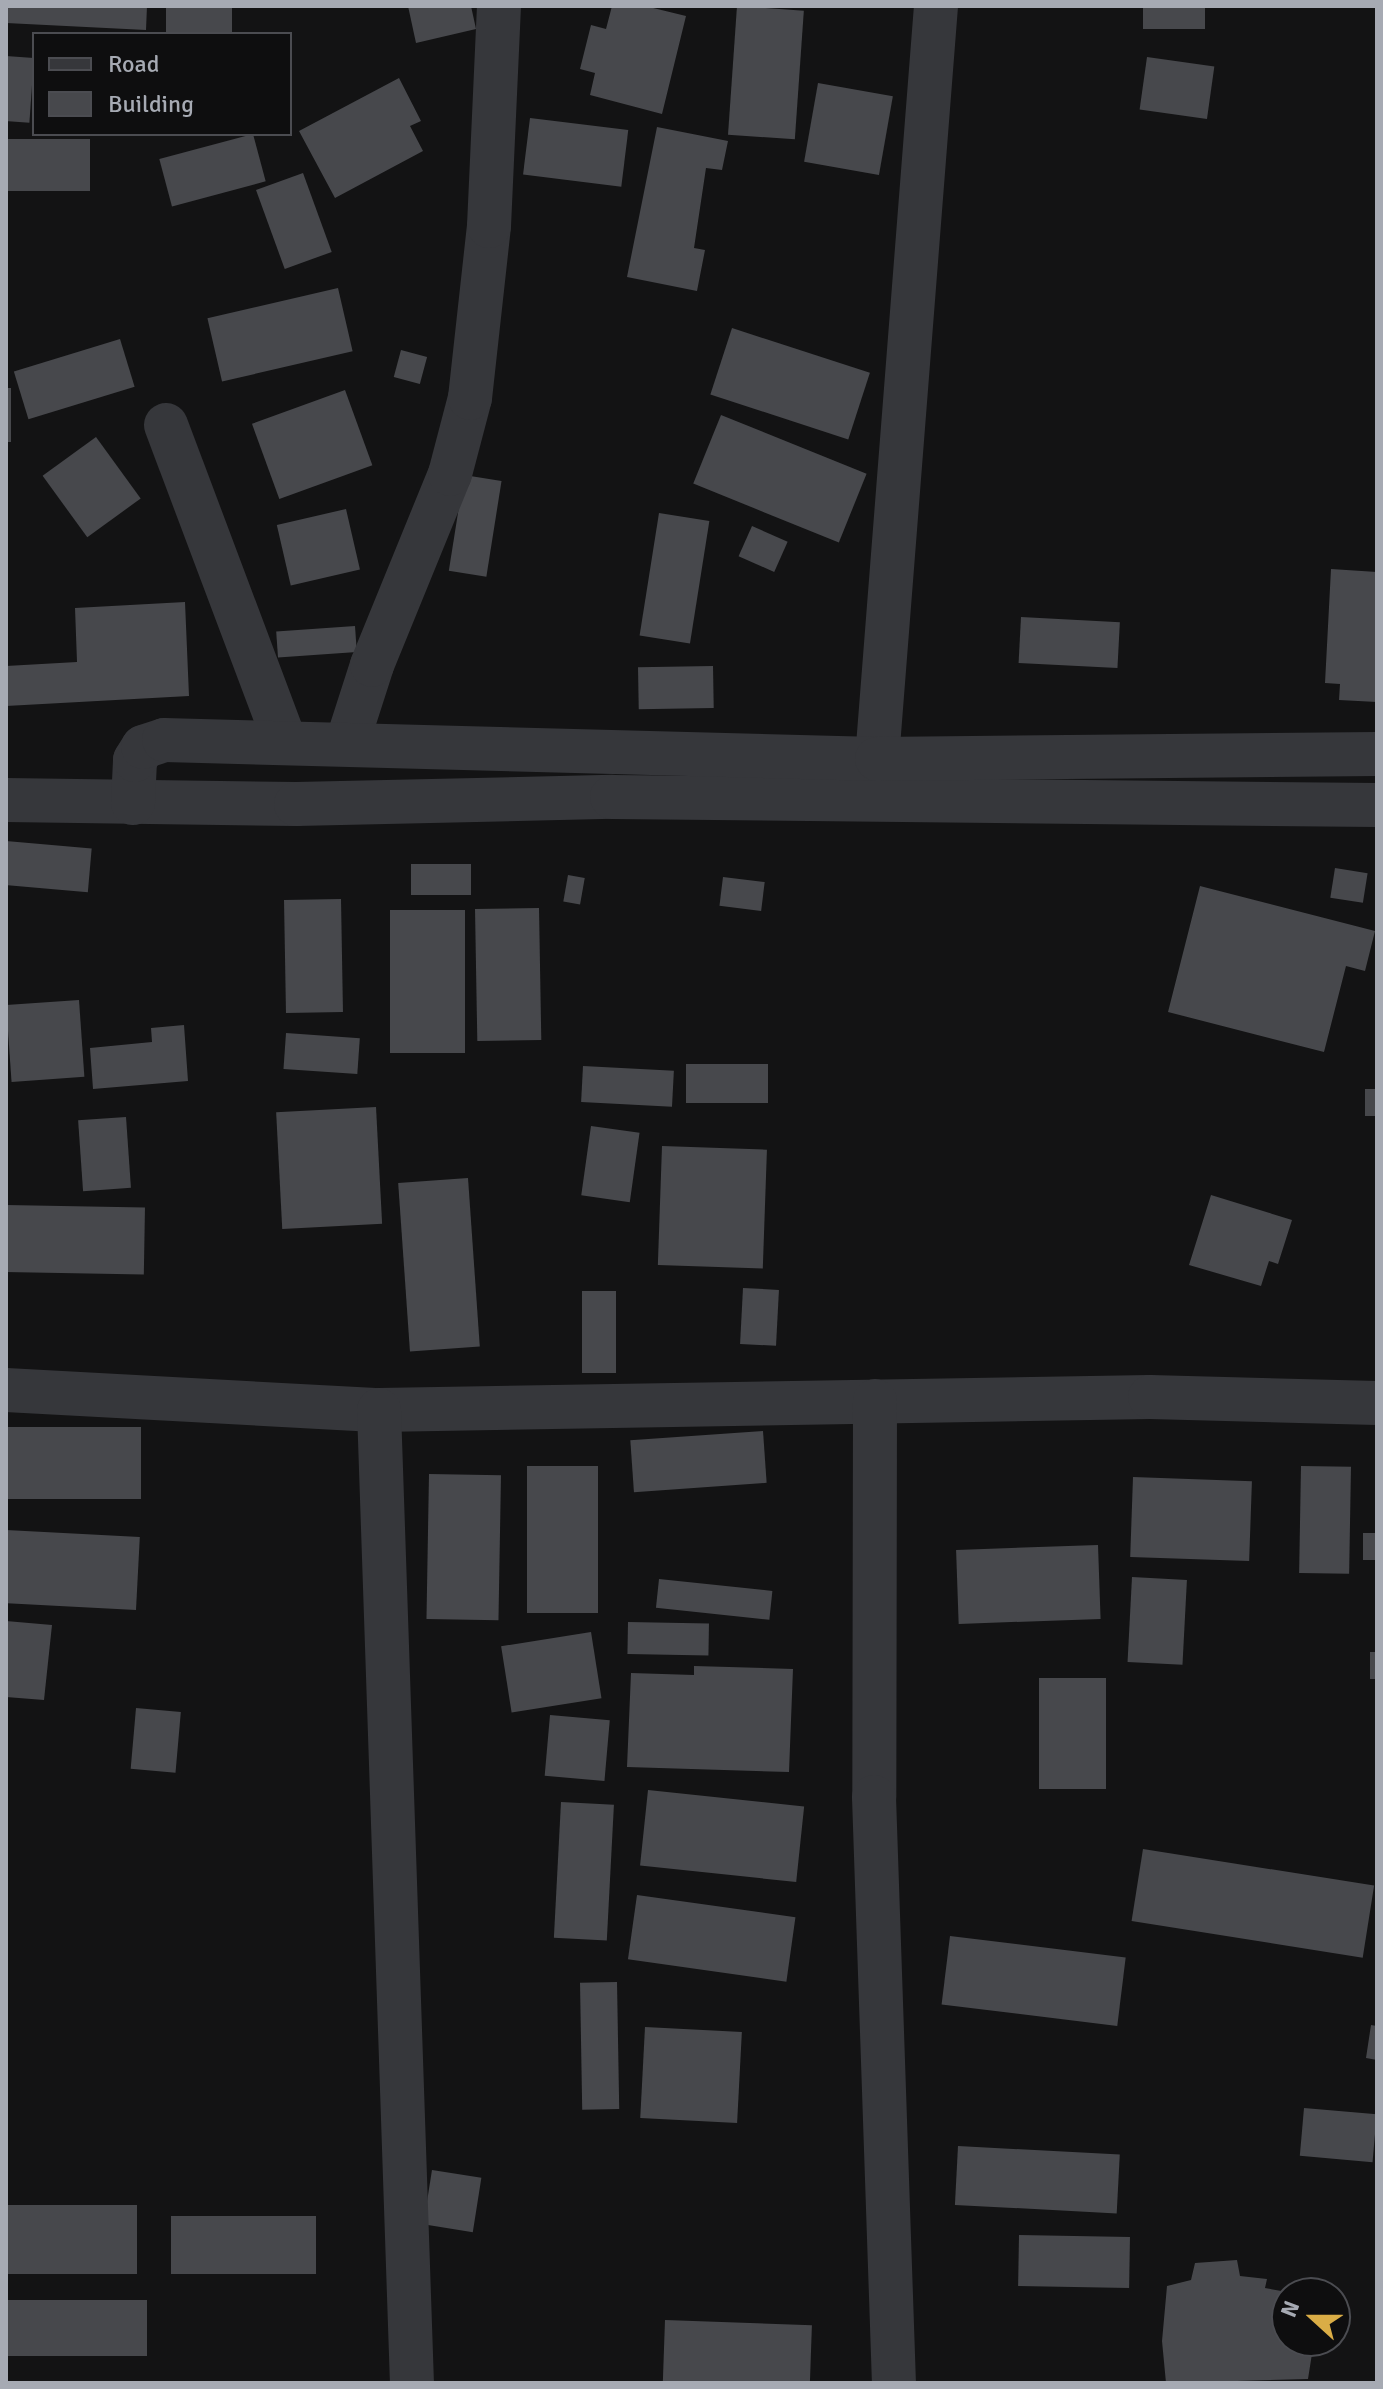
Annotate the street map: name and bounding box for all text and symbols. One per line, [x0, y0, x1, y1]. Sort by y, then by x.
legend [32, 32, 292, 136]
text: Road [108, 49, 159, 79]
text: Building [108, 89, 194, 119]
north arrow [1271, 2277, 1351, 2357]
text: N [1275, 2297, 1305, 2321]

